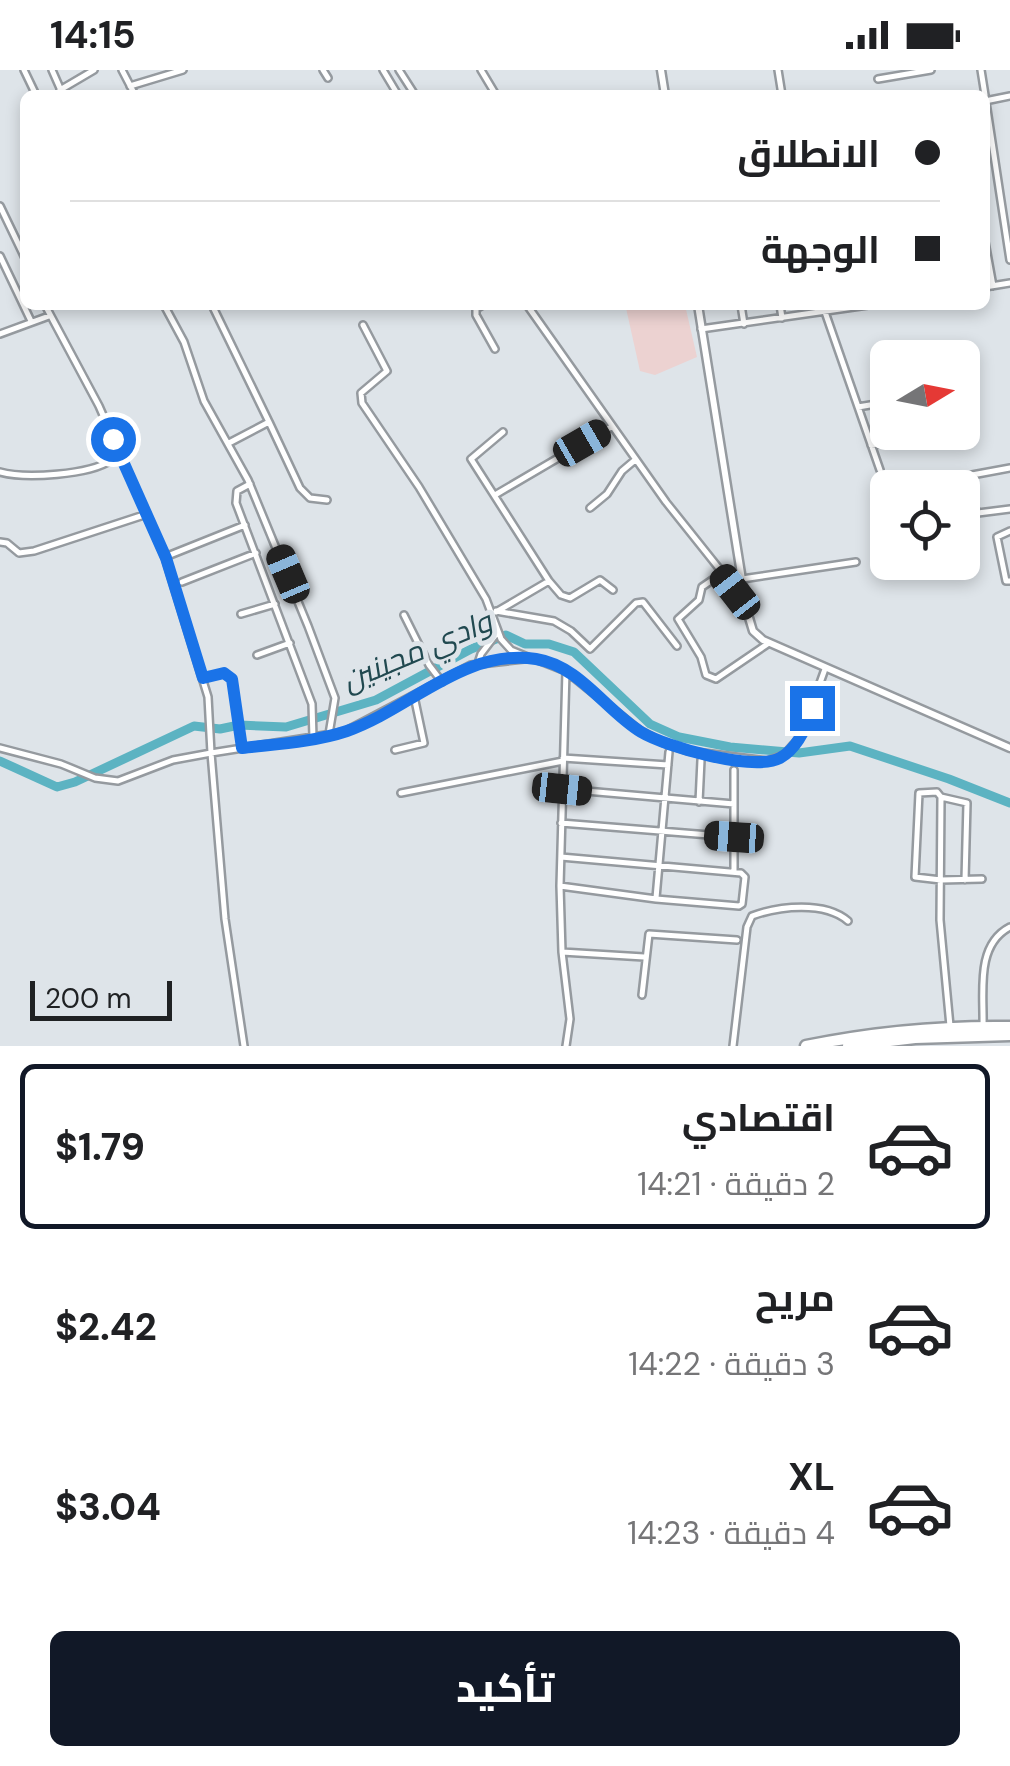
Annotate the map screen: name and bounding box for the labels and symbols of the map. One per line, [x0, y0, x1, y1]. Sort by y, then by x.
north arrow [870, 340, 980, 450]
car [549, 415, 615, 471]
route start [91, 417, 136, 462]
car [262, 541, 314, 607]
car [705, 559, 765, 625]
water label: وادي مجينين [336, 601, 501, 703]
route end [790, 686, 835, 731]
car [531, 771, 593, 807]
car [703, 820, 765, 854]
scale bar [30, 976, 172, 1020]

